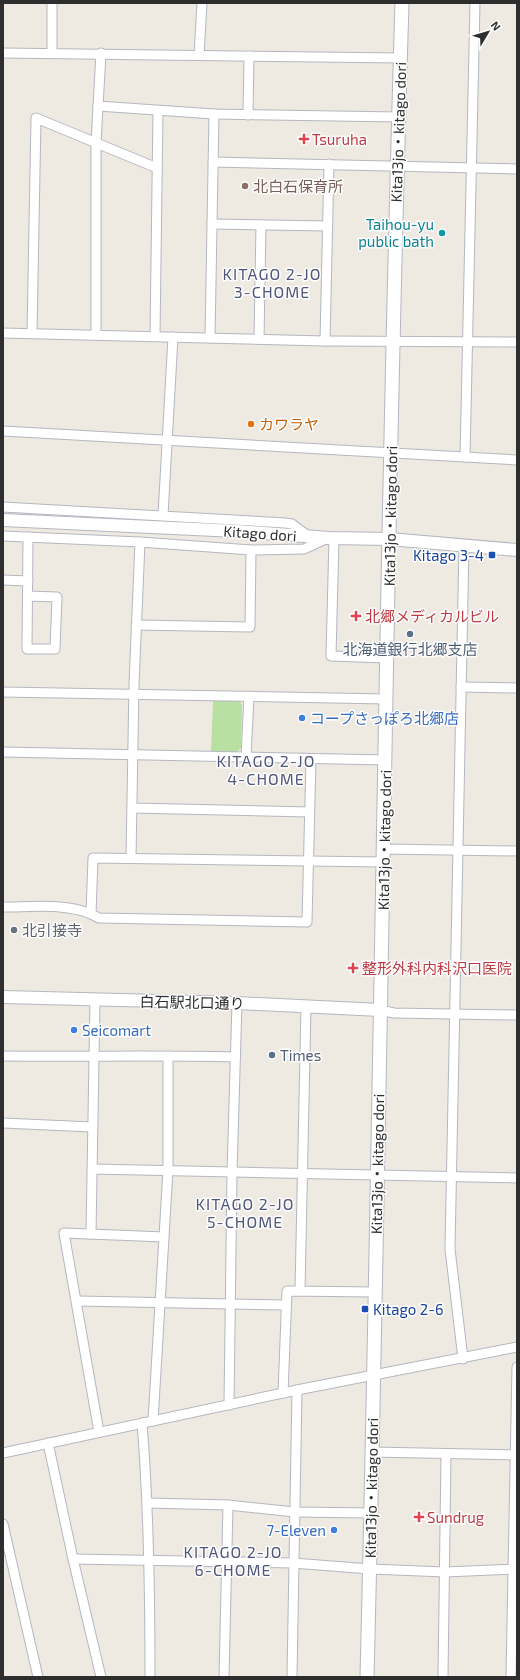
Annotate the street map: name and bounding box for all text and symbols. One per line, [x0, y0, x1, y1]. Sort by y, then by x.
north arrow [468, 12, 508, 52]
text: N [489, 18, 504, 33]
street label: Kita13jo・kitago dori [387, 62, 410, 203]
place label: Tsuruha [312, 130, 367, 148]
marker: Tsuruha [299, 134, 309, 144]
place label: 北白石保育所 [253, 177, 343, 195]
marker: 北白石保育所 [240, 181, 250, 191]
place label: Taihou-yu public bath [358, 215, 434, 250]
marker: Taihou-yu public bath [437, 228, 447, 238]
district label: KITAGO 2-JO 3-CHOME [223, 264, 321, 301]
place label: カワラヤ [259, 415, 319, 433]
marker: カワラヤ [246, 419, 256, 429]
street label: Kita13jo・kitago dori [380, 446, 401, 586]
street label: Kitago dori [223, 521, 297, 545]
place label: Kitago 3-4 [413, 546, 484, 564]
marker: Kitago 3-4 [487, 550, 497, 560]
place label: 北郷メディカルビル [365, 607, 499, 625]
marker: 北郷メディカルビル [350, 610, 362, 622]
marker: 北海道銀行北郷支店 [405, 629, 415, 639]
place label: 北海道銀行北郷支店 [342, 640, 478, 658]
place label: コープさっぽろ北郷店 [310, 709, 459, 727]
marker: コープさっぽろ北郷店 [297, 713, 307, 723]
district label: KITAGO 2-JO 4-CHOME [217, 751, 315, 788]
street label: Kita13jo・kitago dori [374, 770, 395, 910]
place label: 北引接寺 [22, 921, 82, 939]
marker: 北引接寺 [9, 925, 19, 935]
place label: 整形外科内科沢口医院 [362, 959, 512, 977]
marker: 整形外科内科沢口医院 [347, 962, 359, 974]
street label: 白石駅北口通り [139, 992, 245, 1012]
place label: Seicomart [82, 1021, 151, 1039]
marker: Seicomart [69, 1025, 79, 1035]
place label: Times [280, 1046, 321, 1064]
marker: Times [267, 1050, 277, 1060]
street label: Kita13jo・kitago dori [367, 1094, 388, 1234]
district label: KITAGO 2-JO 5-CHOME [196, 1194, 294, 1231]
place label: Kitago 2-6 [373, 1300, 443, 1318]
marker: Kitago 2-6 [360, 1304, 370, 1314]
street label: Kita13jo・kitago dori [361, 1418, 382, 1558]
place label: Sundrug [427, 1508, 485, 1526]
marker: Sundrug [414, 1512, 424, 1522]
place label: 7-Eleven [266, 1521, 326, 1539]
marker: 7-Eleven [329, 1525, 339, 1535]
district label: KITAGO 2-JO 6-CHOME [184, 1542, 282, 1579]

